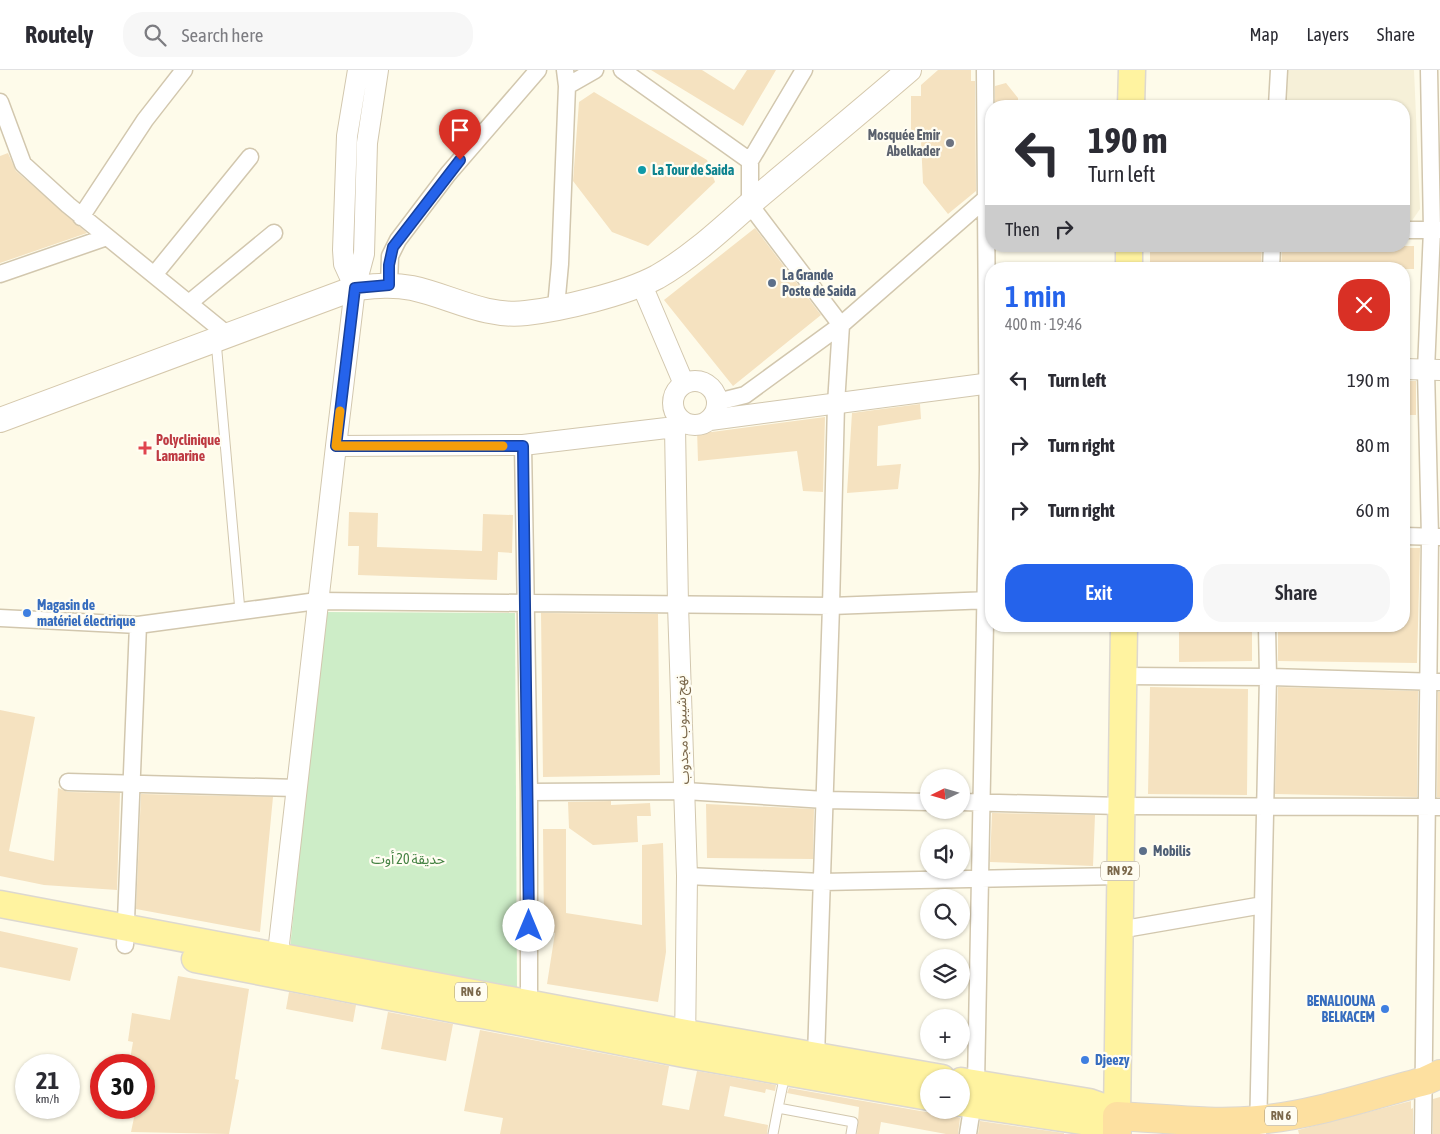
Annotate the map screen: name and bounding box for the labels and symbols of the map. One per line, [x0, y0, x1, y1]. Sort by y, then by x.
pin [439, 109, 481, 160]
place label: Mosquée Emir Abelkader [868, 127, 941, 159]
marker: Mosquée Emir Abelkader [944, 137, 956, 149]
place label: La Tour de Saida [652, 162, 735, 178]
marker: La Tour de Saida [636, 164, 648, 176]
place label: La Grande Poste de Saida [782, 267, 857, 299]
marker: La Grande Poste de Saida [766, 277, 778, 289]
place label: Polyclinique Lamarine [156, 432, 220, 464]
marker: Polyclinique Lamarine [138, 441, 152, 455]
place label: Magasin de matériel électrique [37, 597, 136, 629]
marker: Magasin de matériel électrique [21, 607, 33, 619]
street label: نهج شيبوب مجدوب [672, 675, 695, 785]
north arrow [920, 769, 970, 819]
place label: Mobilis [1153, 843, 1191, 859]
marker: Mobilis [1137, 845, 1149, 857]
park label: حديقة 20 أوت [371, 850, 445, 868]
road number: RN 92 [1101, 861, 1139, 880]
position arrow [502, 899, 554, 951]
road number: RN 6 [455, 982, 487, 1002]
place label: BENALIOUNA BELKACEM [1307, 993, 1375, 1025]
marker: BENALIOUNA BELKACEM [1379, 1003, 1391, 1015]
place label: Djeezy [1095, 1052, 1130, 1068]
speed limit sign: 30 [90, 1054, 155, 1119]
marker: Djeezy [1079, 1054, 1091, 1066]
road number: RN 6 [1265, 1106, 1297, 1126]

